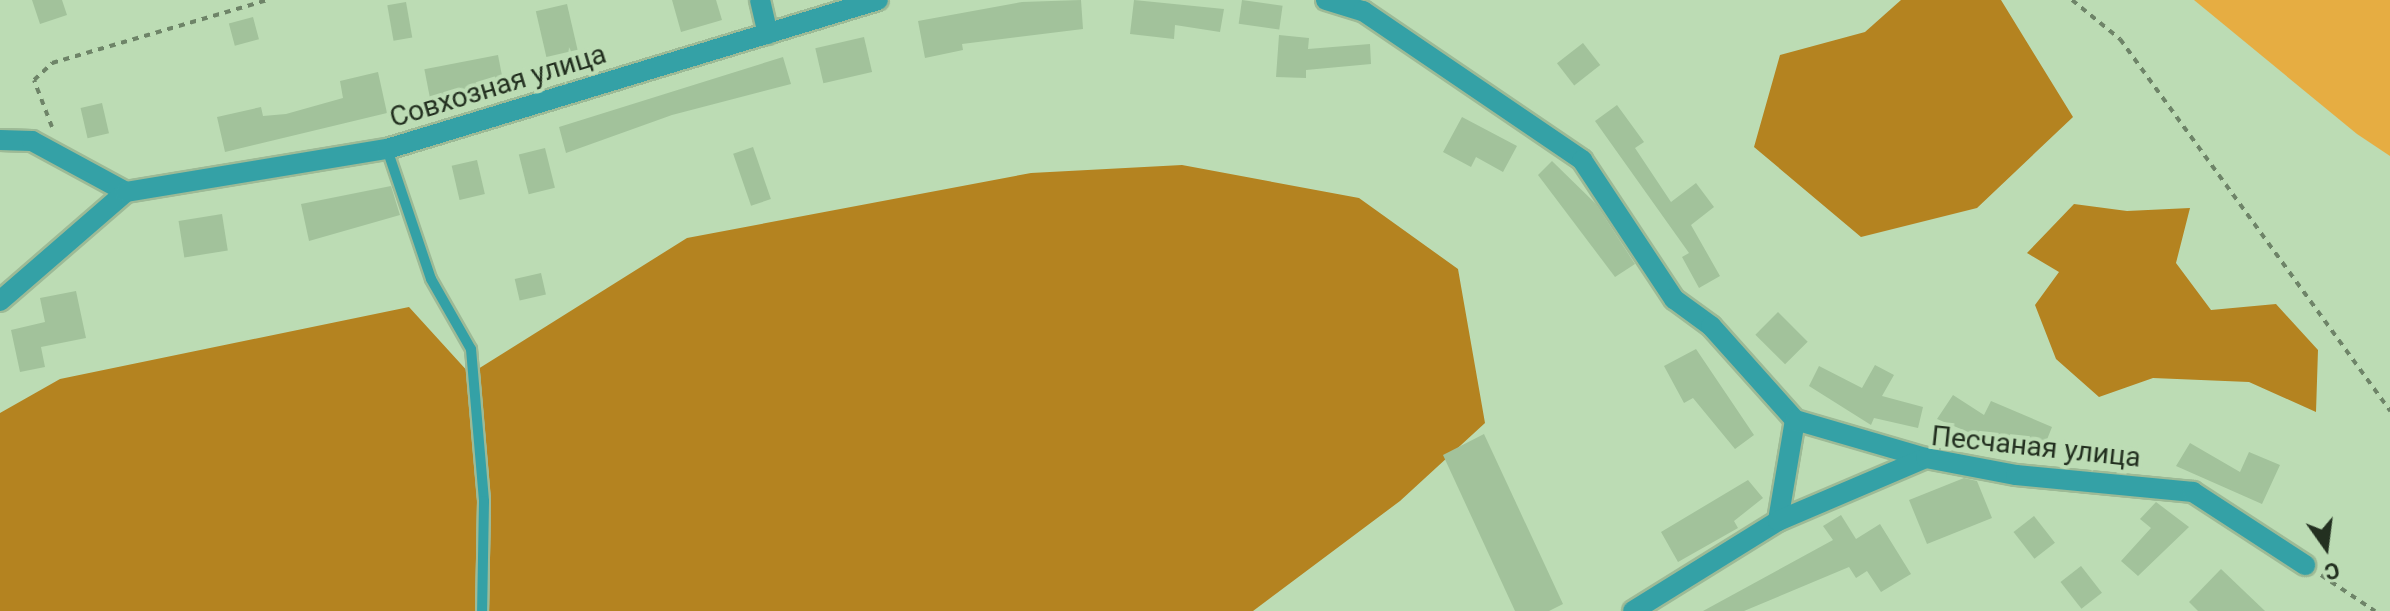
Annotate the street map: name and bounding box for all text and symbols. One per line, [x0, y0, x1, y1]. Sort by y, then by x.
street label: Совхозная улица [386, 37, 610, 135]
street label: Песчаная улица [1930, 419, 2142, 475]
north arrow [2286, 507, 2366, 587]
text: С [2322, 557, 2342, 585]

